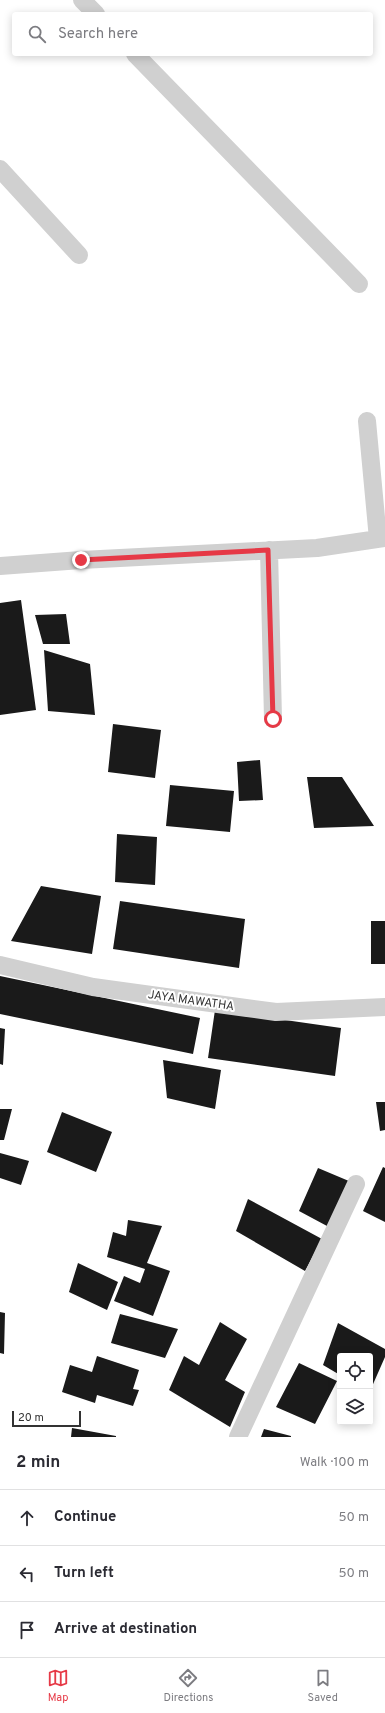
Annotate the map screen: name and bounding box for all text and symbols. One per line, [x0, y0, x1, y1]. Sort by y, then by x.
search box [12, 12, 373, 56]
icon: search [26, 23, 48, 45]
text: Search here [58, 25, 138, 44]
route end [72, 551, 90, 569]
route start [264, 710, 282, 728]
street label: JAYA MAWATHA [147, 987, 235, 1015]
map controls [337, 1353, 373, 1425]
button: locate [337, 1353, 373, 1389]
button: layers [337, 1389, 373, 1425]
scale bar [12, 1409, 81, 1428]
text: 20 m [18, 1411, 44, 1425]
text: 2 min [16, 1452, 60, 1474]
text: Walk · 100 m [300, 1455, 369, 1471]
icon: ahead [16, 1507, 38, 1529]
text: Continue [54, 1508, 116, 1527]
text: 50 m [339, 1510, 369, 1526]
icon: left [16, 1563, 38, 1585]
text: Turn left [54, 1564, 114, 1583]
text: 50 m [339, 1566, 369, 1582]
icon: arrive [16, 1619, 38, 1641]
text: Arrive at destination [54, 1620, 197, 1639]
tab: Map [47, 1667, 69, 1705]
tab: Directions [163, 1667, 213, 1705]
tab: Saved [308, 1667, 338, 1705]

